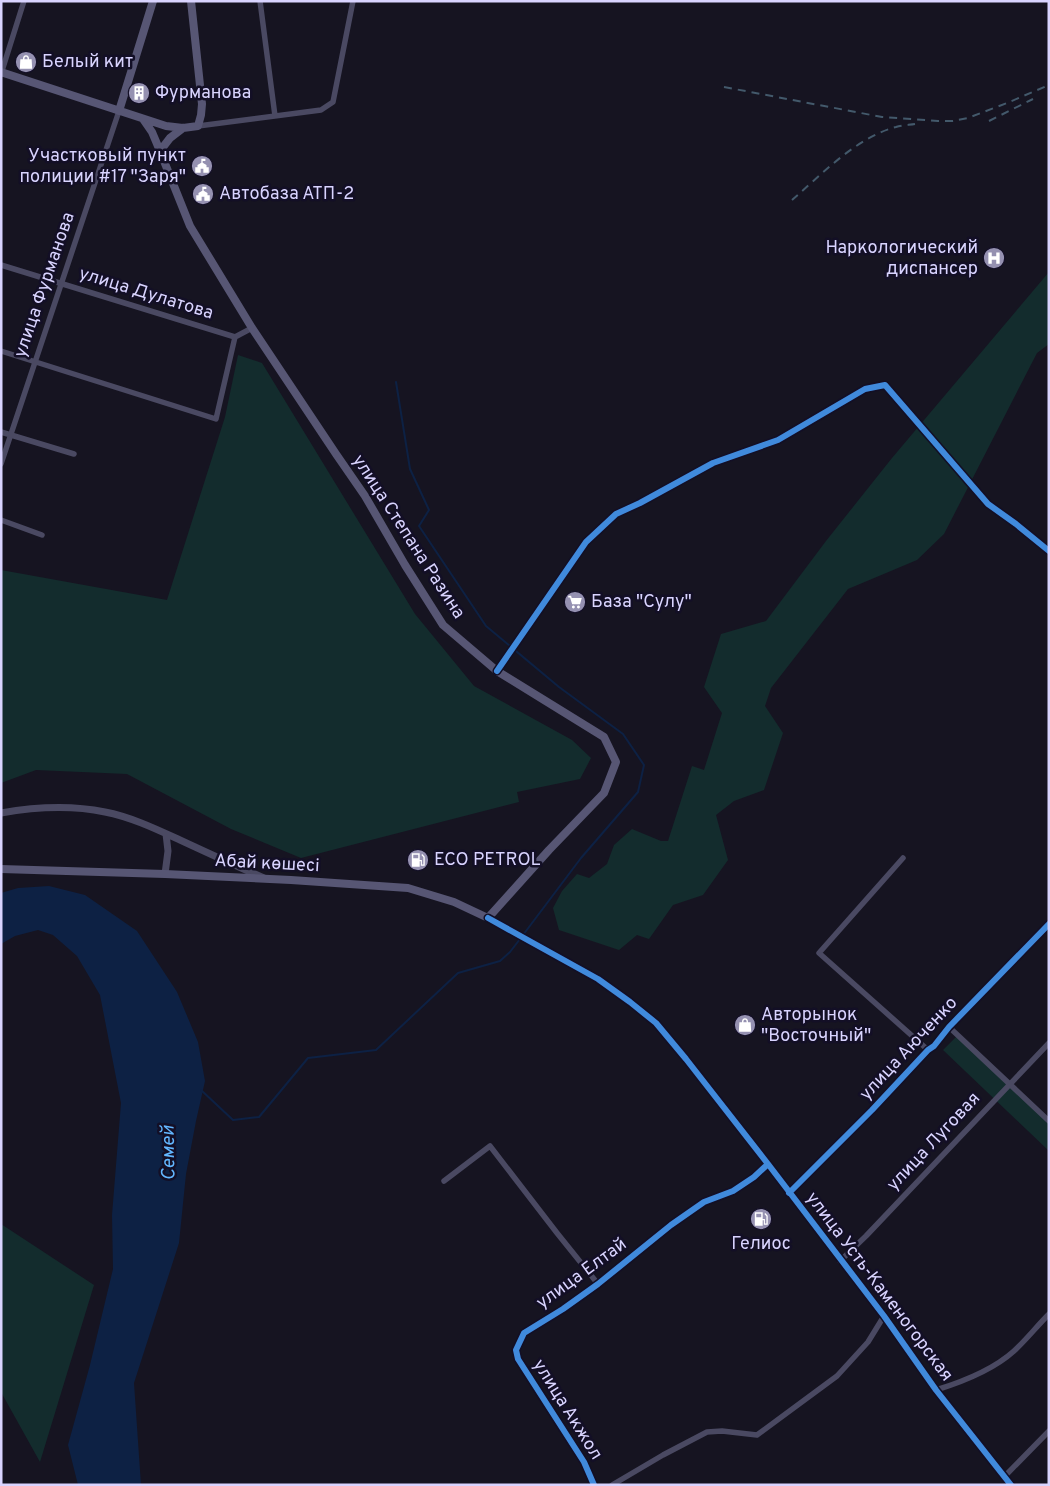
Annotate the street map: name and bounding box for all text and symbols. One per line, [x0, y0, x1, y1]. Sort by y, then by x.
shop icon: Белый кит [14, 50, 38, 74]
place label: Белый кит [42, 51, 133, 74]
building icon: Фурманова [127, 81, 151, 105]
place label: Фурманова [155, 82, 251, 105]
place label: Участковый пункт полиции #17 "Заря" [19, 145, 186, 189]
public building icon: Участковый пункт полиции #17 "Заря" [190, 154, 214, 178]
public building icon: Автобаза АТП-2 [191, 182, 215, 206]
place label: Автобаза АТП-2 [219, 183, 354, 206]
street label: улица Фурманова [9, 209, 81, 361]
place label: Наркологический диспансер [825, 237, 978, 281]
hospital icon: Наркологический диспансер [982, 246, 1006, 270]
street label: улица Дулатова [76, 263, 216, 325]
street label: улица Степана Разина [346, 451, 470, 623]
supermarket icon: База "Сулу" [563, 590, 587, 614]
place label: База "Сулу" [591, 591, 692, 614]
fuel station icon: ECO PETROL [406, 848, 430, 872]
place label: ECO PETROL [434, 849, 541, 872]
street label: Абай көшесі [214, 850, 320, 878]
street label: улица Аюченко [855, 992, 963, 1106]
place label: Авторынок "Восточный" [761, 1004, 871, 1048]
shop icon: Авторынок "Восточный" [733, 1013, 757, 1037]
street label: улица Луговая [882, 1088, 986, 1196]
water label: Семей [157, 1124, 181, 1181]
street label: улица Усть-Каменогорская [800, 1188, 958, 1386]
fuel station icon: Гелиос [749, 1207, 773, 1231]
street label: улица Елтай [532, 1233, 632, 1315]
place label: Гелиос [731, 1233, 791, 1256]
street label: улица Акжол [527, 1355, 607, 1465]

